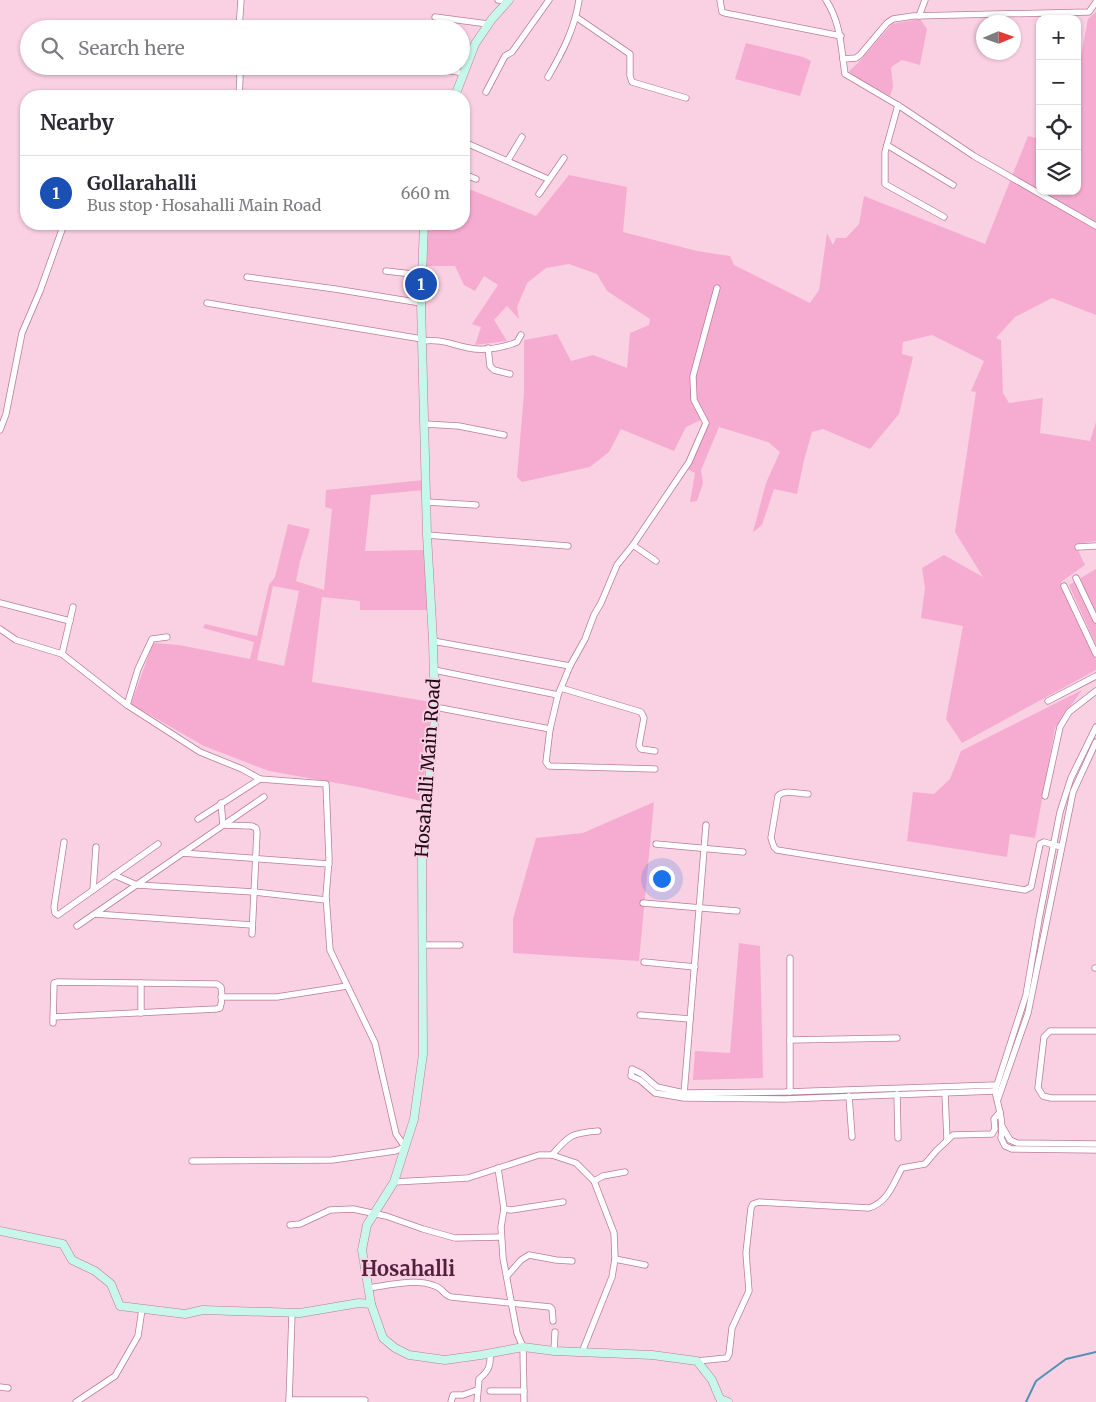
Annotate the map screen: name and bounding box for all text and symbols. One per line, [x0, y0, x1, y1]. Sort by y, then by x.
north arrow [976, 15, 1021, 60]
map controls [1036, 15, 1081, 195]
button: + [1036, 15, 1081, 60]
search box [20, 20, 470, 75]
icon: search [38, 34, 66, 62]
text: Search here [78, 36, 185, 60]
button: − [1036, 60, 1081, 105]
button: locate [1036, 105, 1081, 150]
text: Nearby [40, 109, 114, 136]
button: layers [1036, 150, 1081, 195]
text: Gollarahalli [87, 171, 197, 195]
text: 1 [52, 183, 60, 203]
text: 660 m [401, 183, 450, 203]
text: Bus stop · Hosahalli Main Road [87, 195, 321, 215]
pin: 1 [405, 265, 437, 303]
street label: Hosahalli Main Road [410, 677, 445, 858]
your location [649, 866, 675, 892]
district label: Hosahalli [361, 1256, 455, 1281]

